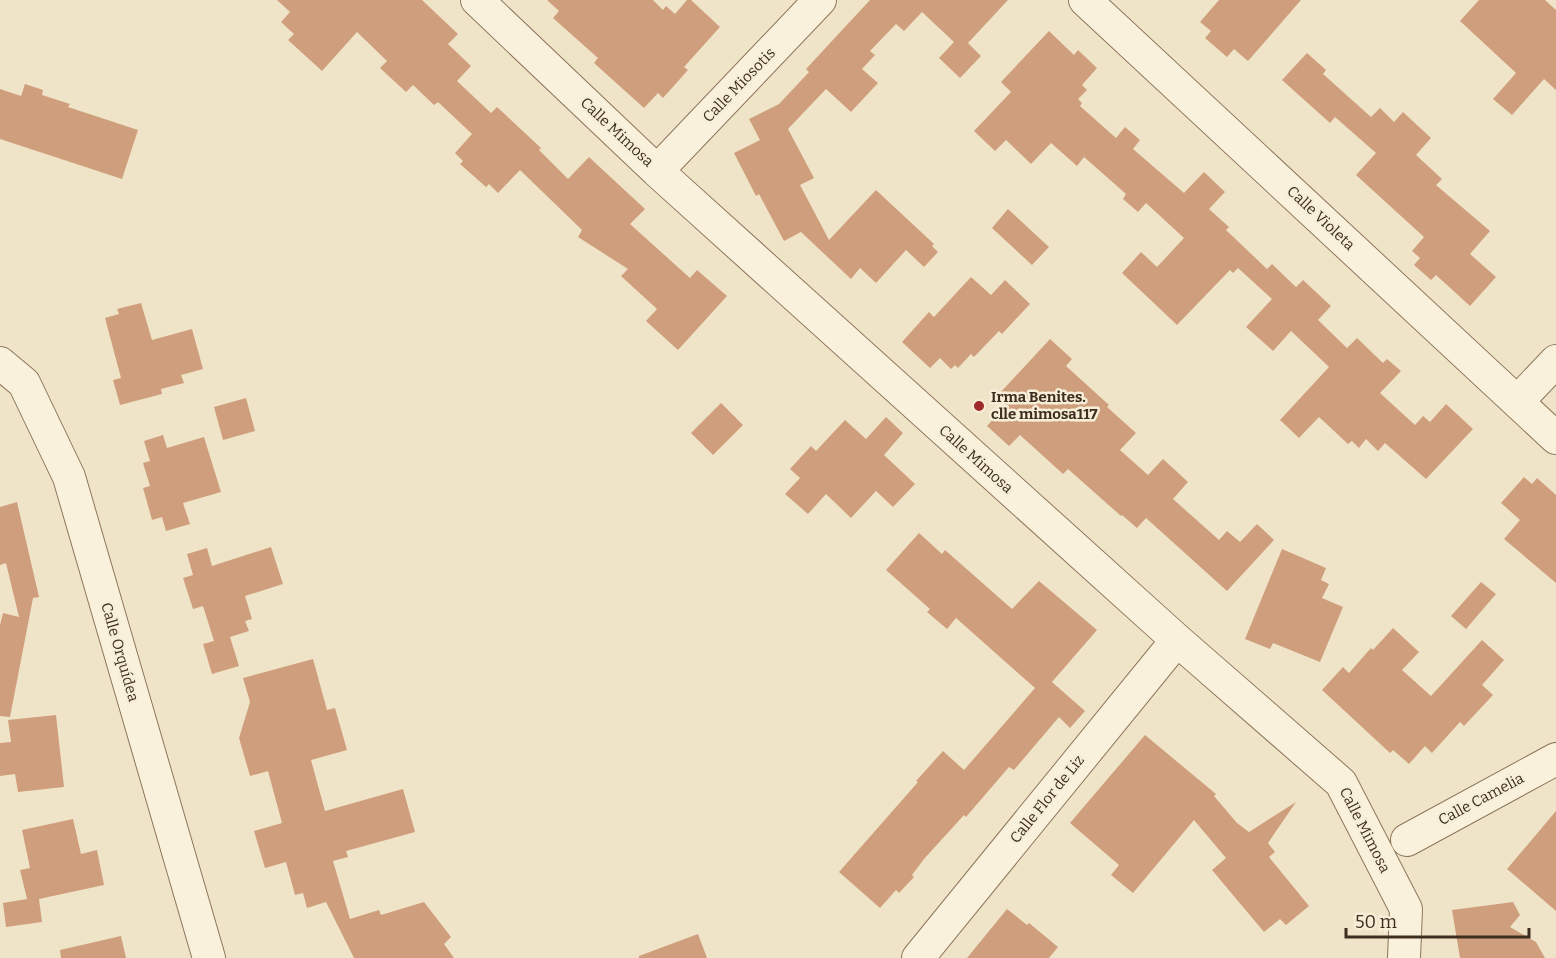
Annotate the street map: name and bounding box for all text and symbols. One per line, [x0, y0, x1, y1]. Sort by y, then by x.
street label: Calle Miosotis [699, 44, 779, 126]
street label: Calle Mimosa [577, 94, 657, 170]
street label: Calle Violeta [1283, 182, 1359, 254]
place label: Irma Benites. clle mimosa117 [991, 388, 1098, 423]
marker: Irma Benites. clle mimosa117 [972, 399, 986, 413]
street label: Calle Mimosa [935, 421, 1017, 497]
street label: Calle Orquídea [97, 600, 143, 704]
street label: Calle Flor de Liz [1006, 751, 1088, 847]
street label: Calle Camelia [1435, 769, 1527, 829]
street label: Calle Mimosa [1336, 784, 1394, 876]
scale bar [1346, 901, 1529, 939]
text: 50 m [1355, 911, 1397, 933]

